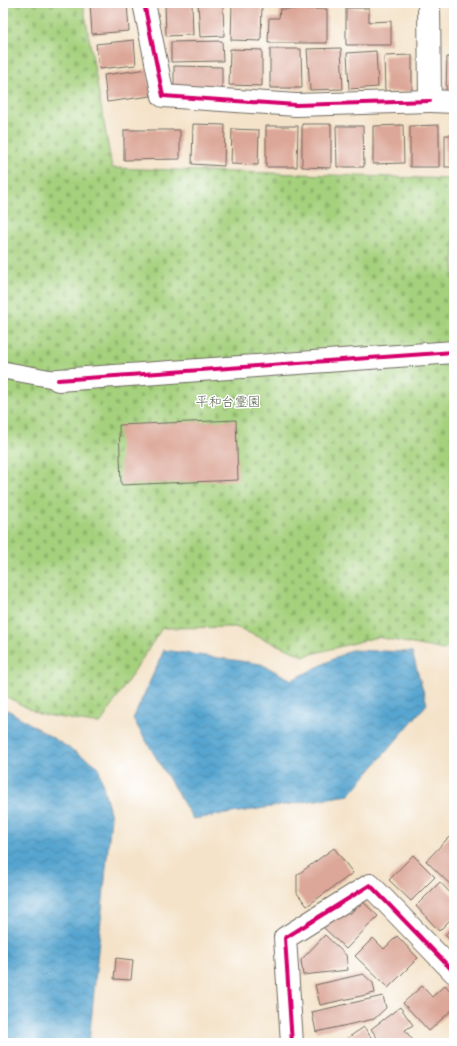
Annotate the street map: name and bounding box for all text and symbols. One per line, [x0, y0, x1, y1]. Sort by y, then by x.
park label: 平和台霊園 [195, 394, 261, 411]

